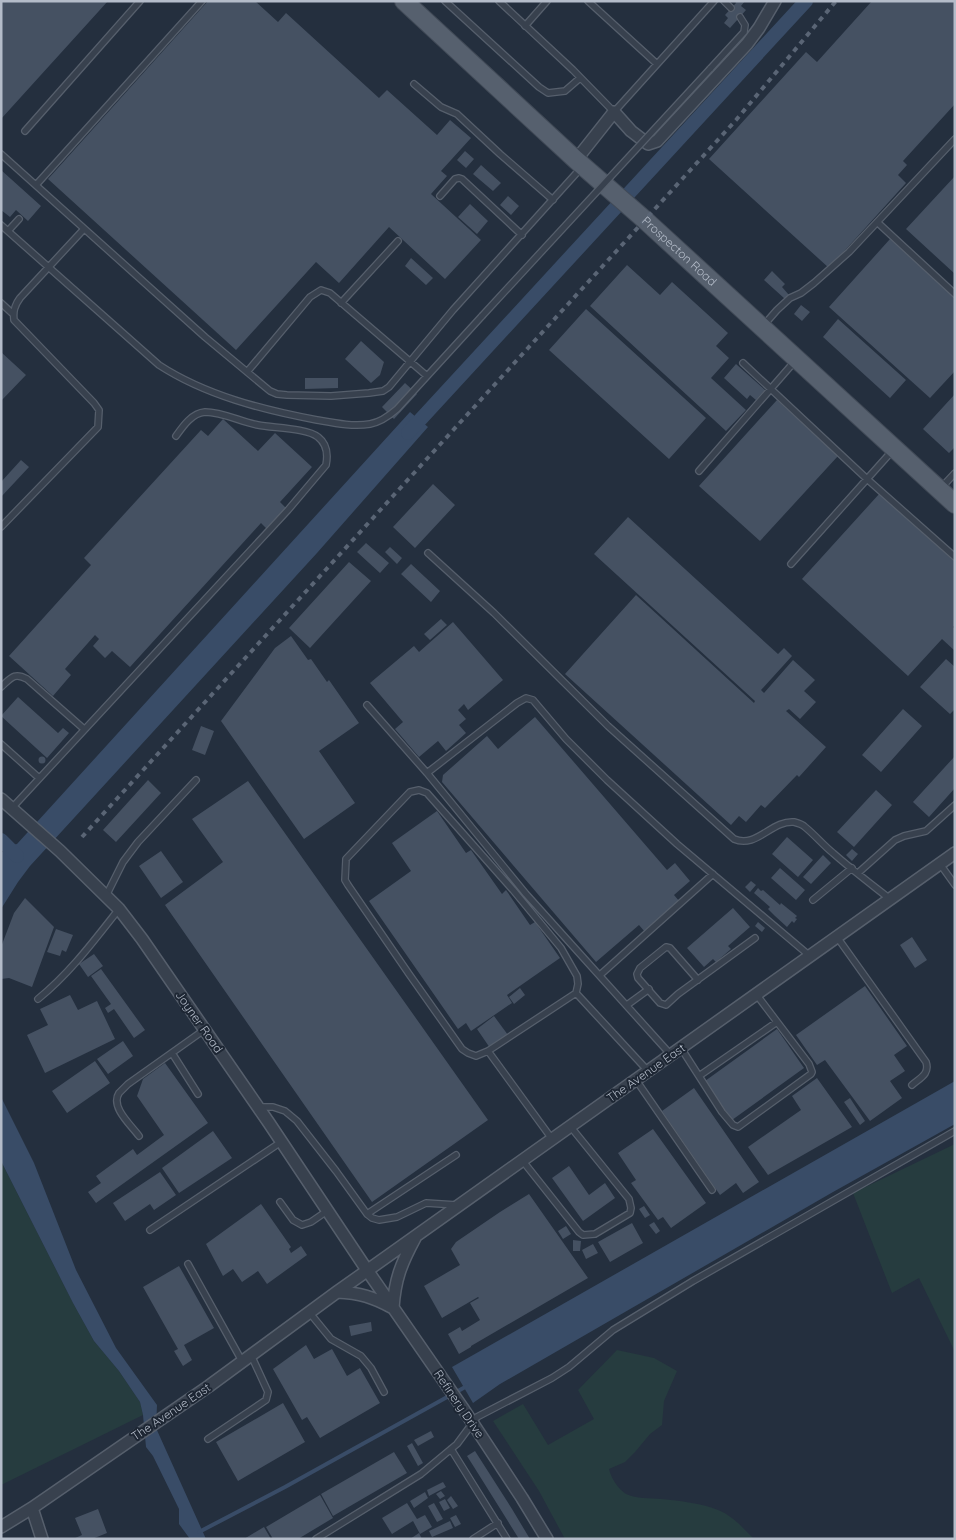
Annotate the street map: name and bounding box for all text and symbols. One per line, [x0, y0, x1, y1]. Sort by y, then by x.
street label: Prospecton Road [639, 213, 720, 289]
street label: Joyner Road [173, 988, 226, 1056]
street label: The Avenue East [604, 1040, 688, 1105]
street label: Refinery Drive [431, 1367, 488, 1441]
street label: The Avenue East [128, 1380, 213, 1444]

